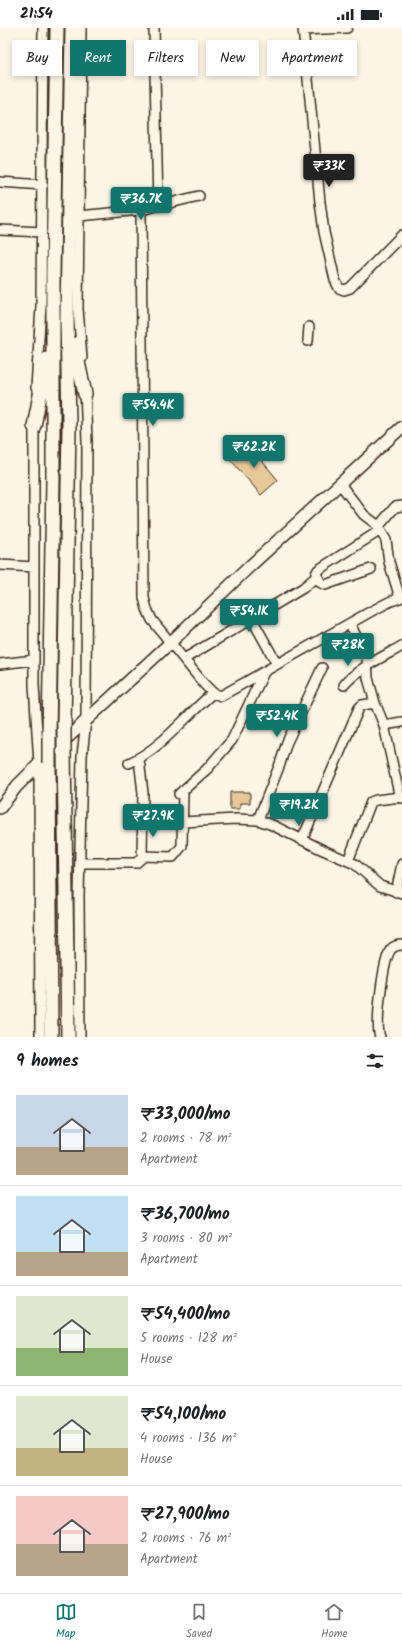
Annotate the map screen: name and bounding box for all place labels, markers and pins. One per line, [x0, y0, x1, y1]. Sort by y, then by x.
pin: ₹33K [305, 154, 353, 188]
pin: ₹36.7K [108, 187, 174, 221]
pin: ₹54.4K [120, 393, 186, 427]
pin: ₹62.2K [221, 435, 287, 469]
pin: ₹54.1K [216, 599, 282, 633]
pin: ₹28K [324, 633, 372, 667]
pin: ₹52.4K [244, 704, 310, 738]
pin: ₹19.2K [266, 793, 332, 827]
pin: ₹27.9K [120, 804, 186, 838]

